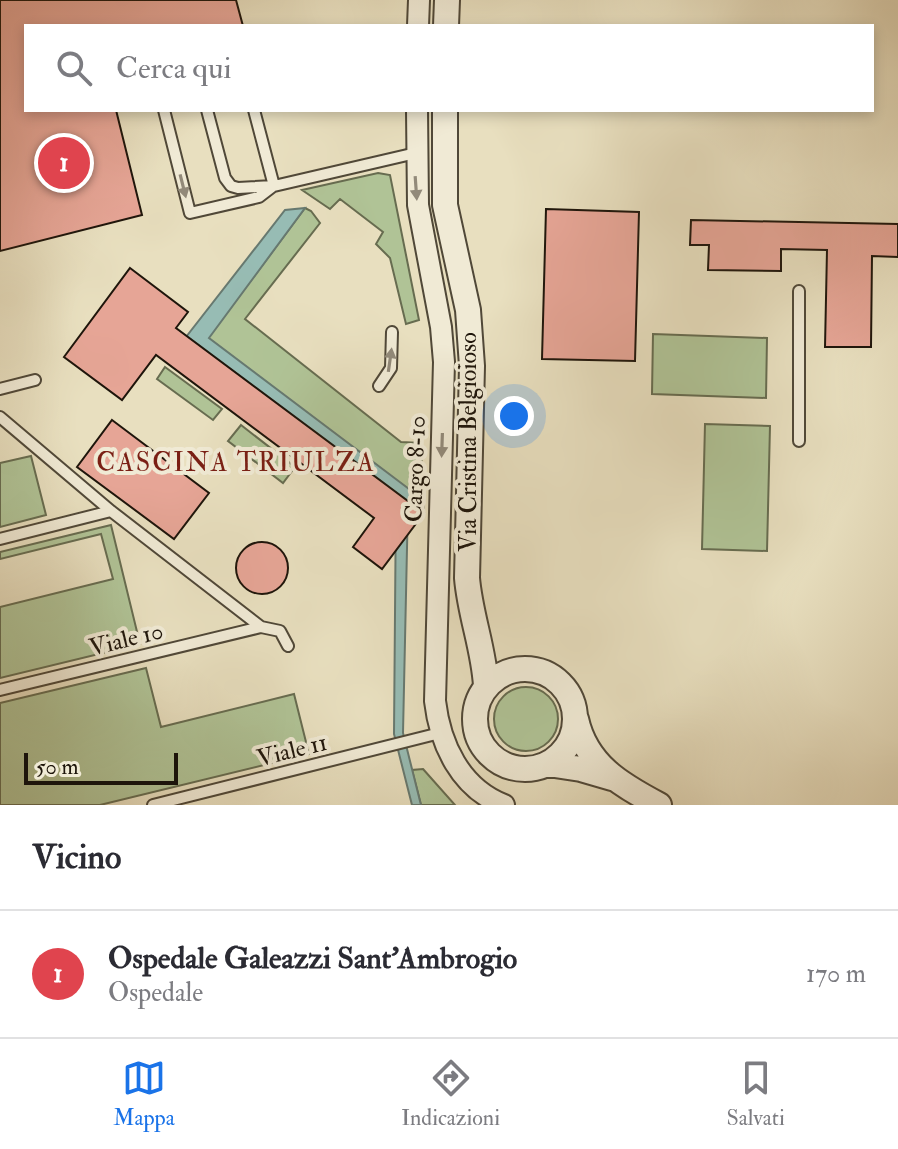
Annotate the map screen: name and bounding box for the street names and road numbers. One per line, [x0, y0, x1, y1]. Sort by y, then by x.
street label: Via Cristina Belgioioso [453, 332, 484, 552]
street label: Cargo 8-10 [398, 415, 433, 523]
street label: Viale 10 [86, 615, 166, 664]
street label: Viale 11 [254, 727, 331, 774]

